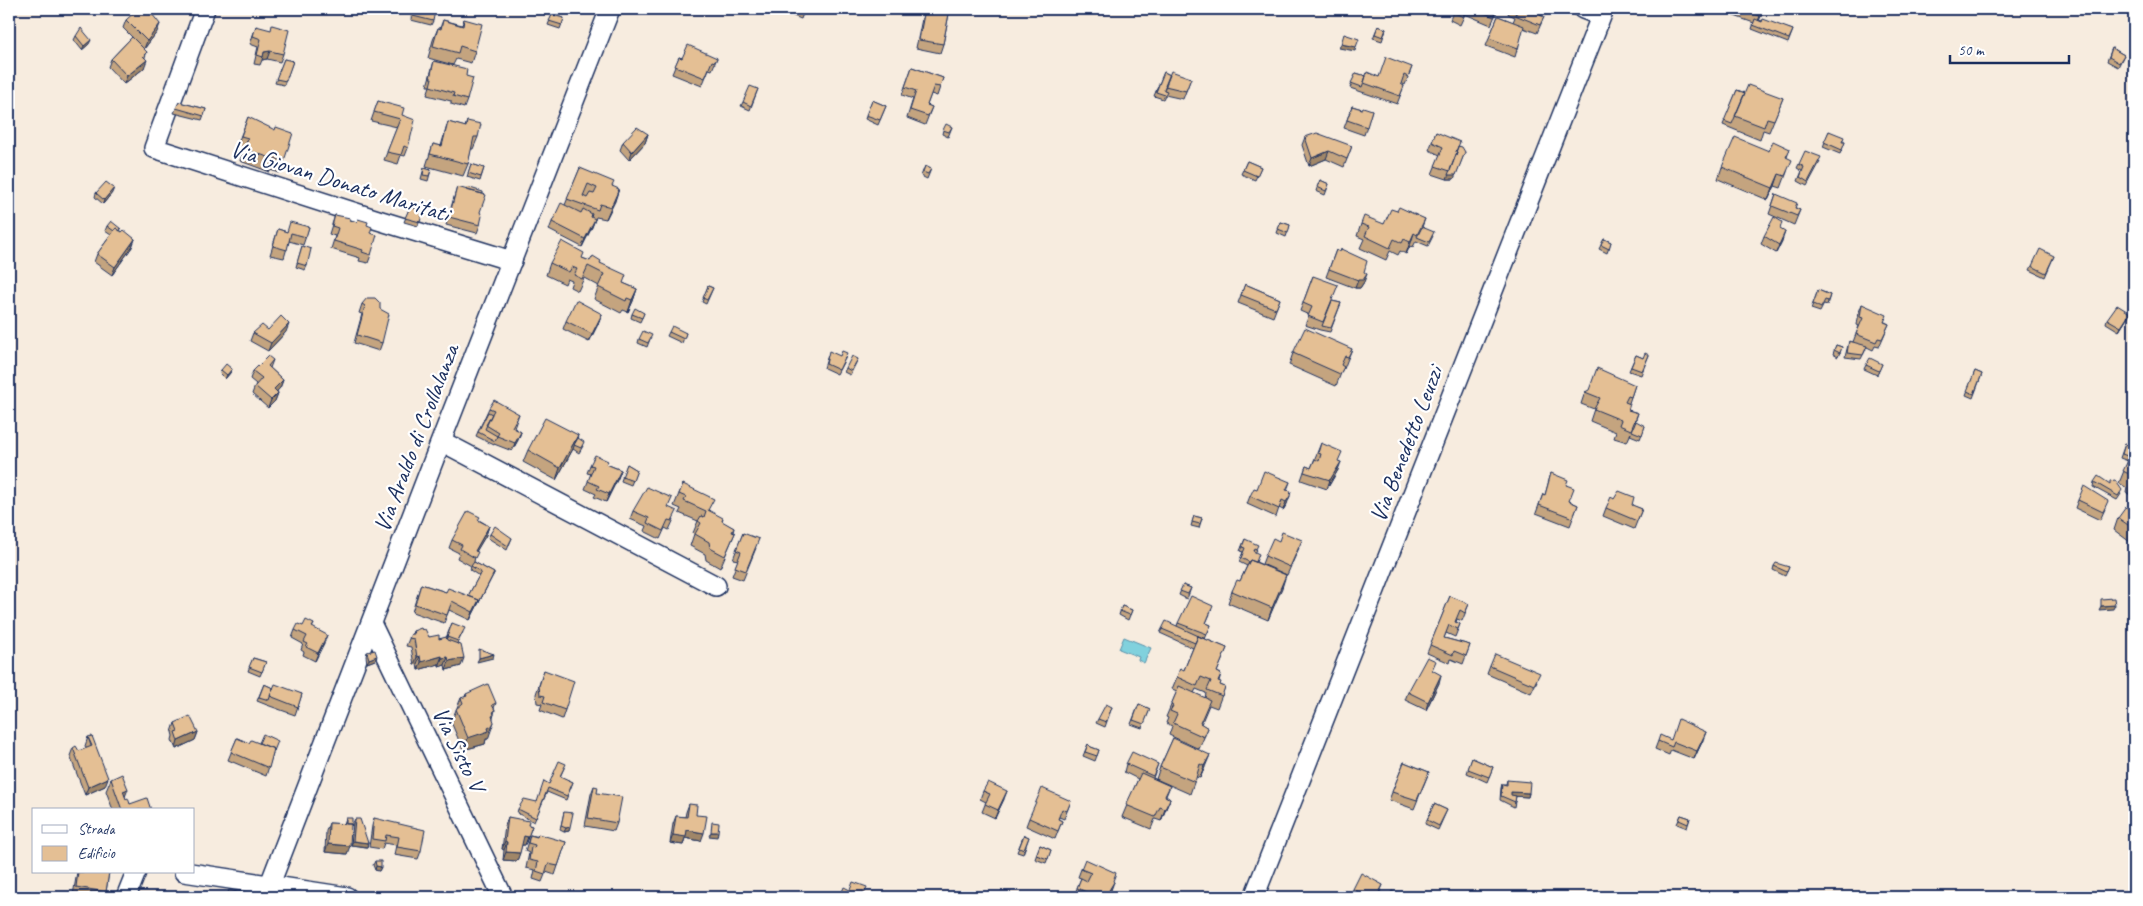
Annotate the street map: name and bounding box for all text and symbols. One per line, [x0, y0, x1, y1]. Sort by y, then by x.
scale bar [1950, 32, 2069, 64]
text: 50 m [1958, 41, 1985, 60]
street label: Via Giovan Donato Maritati [227, 133, 456, 230]
street label: Via Araldo di Crollalanza [366, 338, 466, 536]
street label: Via Benedetto Leuzzi [1363, 359, 1451, 526]
street label: Via Sisto V [426, 702, 494, 800]
legend [32, 808, 195, 874]
text: Strada [78, 820, 115, 839]
text: Edificio [78, 844, 116, 863]

